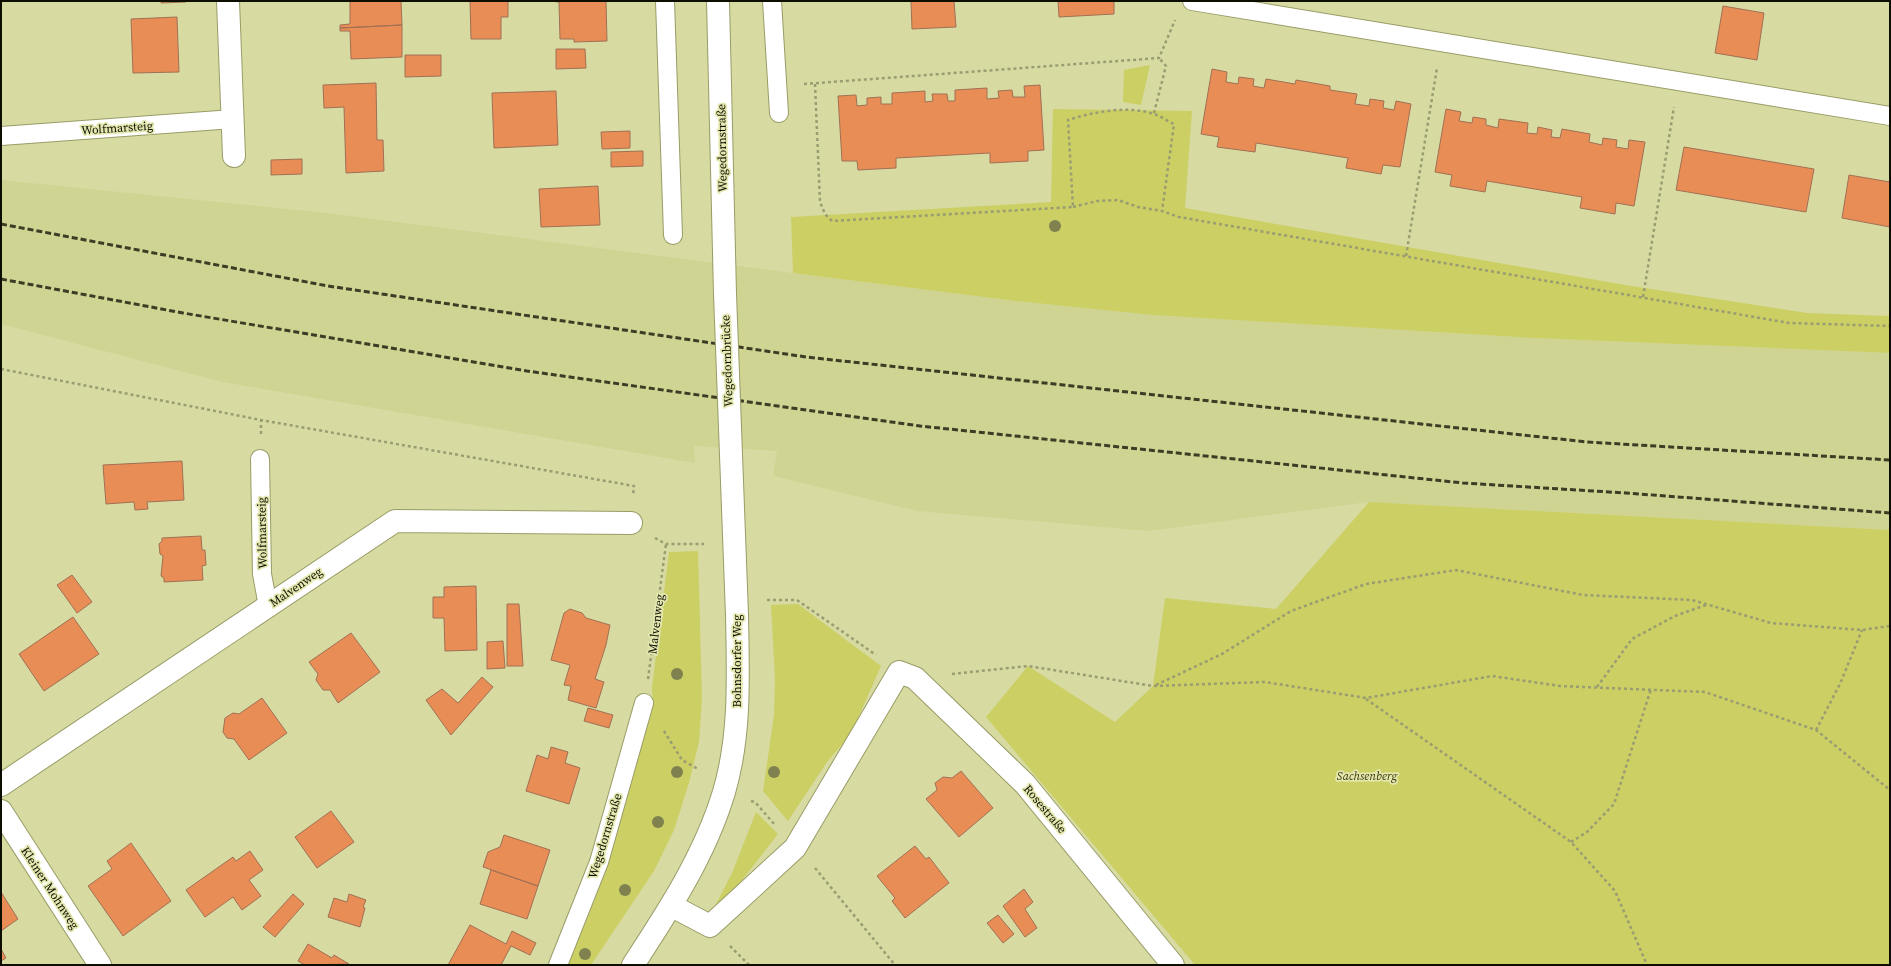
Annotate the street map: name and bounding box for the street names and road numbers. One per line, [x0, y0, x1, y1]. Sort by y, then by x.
street label: Wegedornstraße [713, 104, 731, 192]
street label: Wolfmarsteig [81, 118, 153, 138]
street label: Wegedornbrücke [717, 315, 737, 407]
street label: Wolfmarsteig [253, 497, 271, 569]
street label: Malvenweg [267, 564, 325, 610]
street label: Malvenweg [644, 593, 668, 655]
street label: Bohnsdorfer Weg [729, 615, 745, 707]
street label: Rosestraße [1020, 781, 1070, 837]
street label: Wegedornstraße [584, 792, 626, 880]
street label: Kleiner Mohnweg [17, 844, 83, 932]

